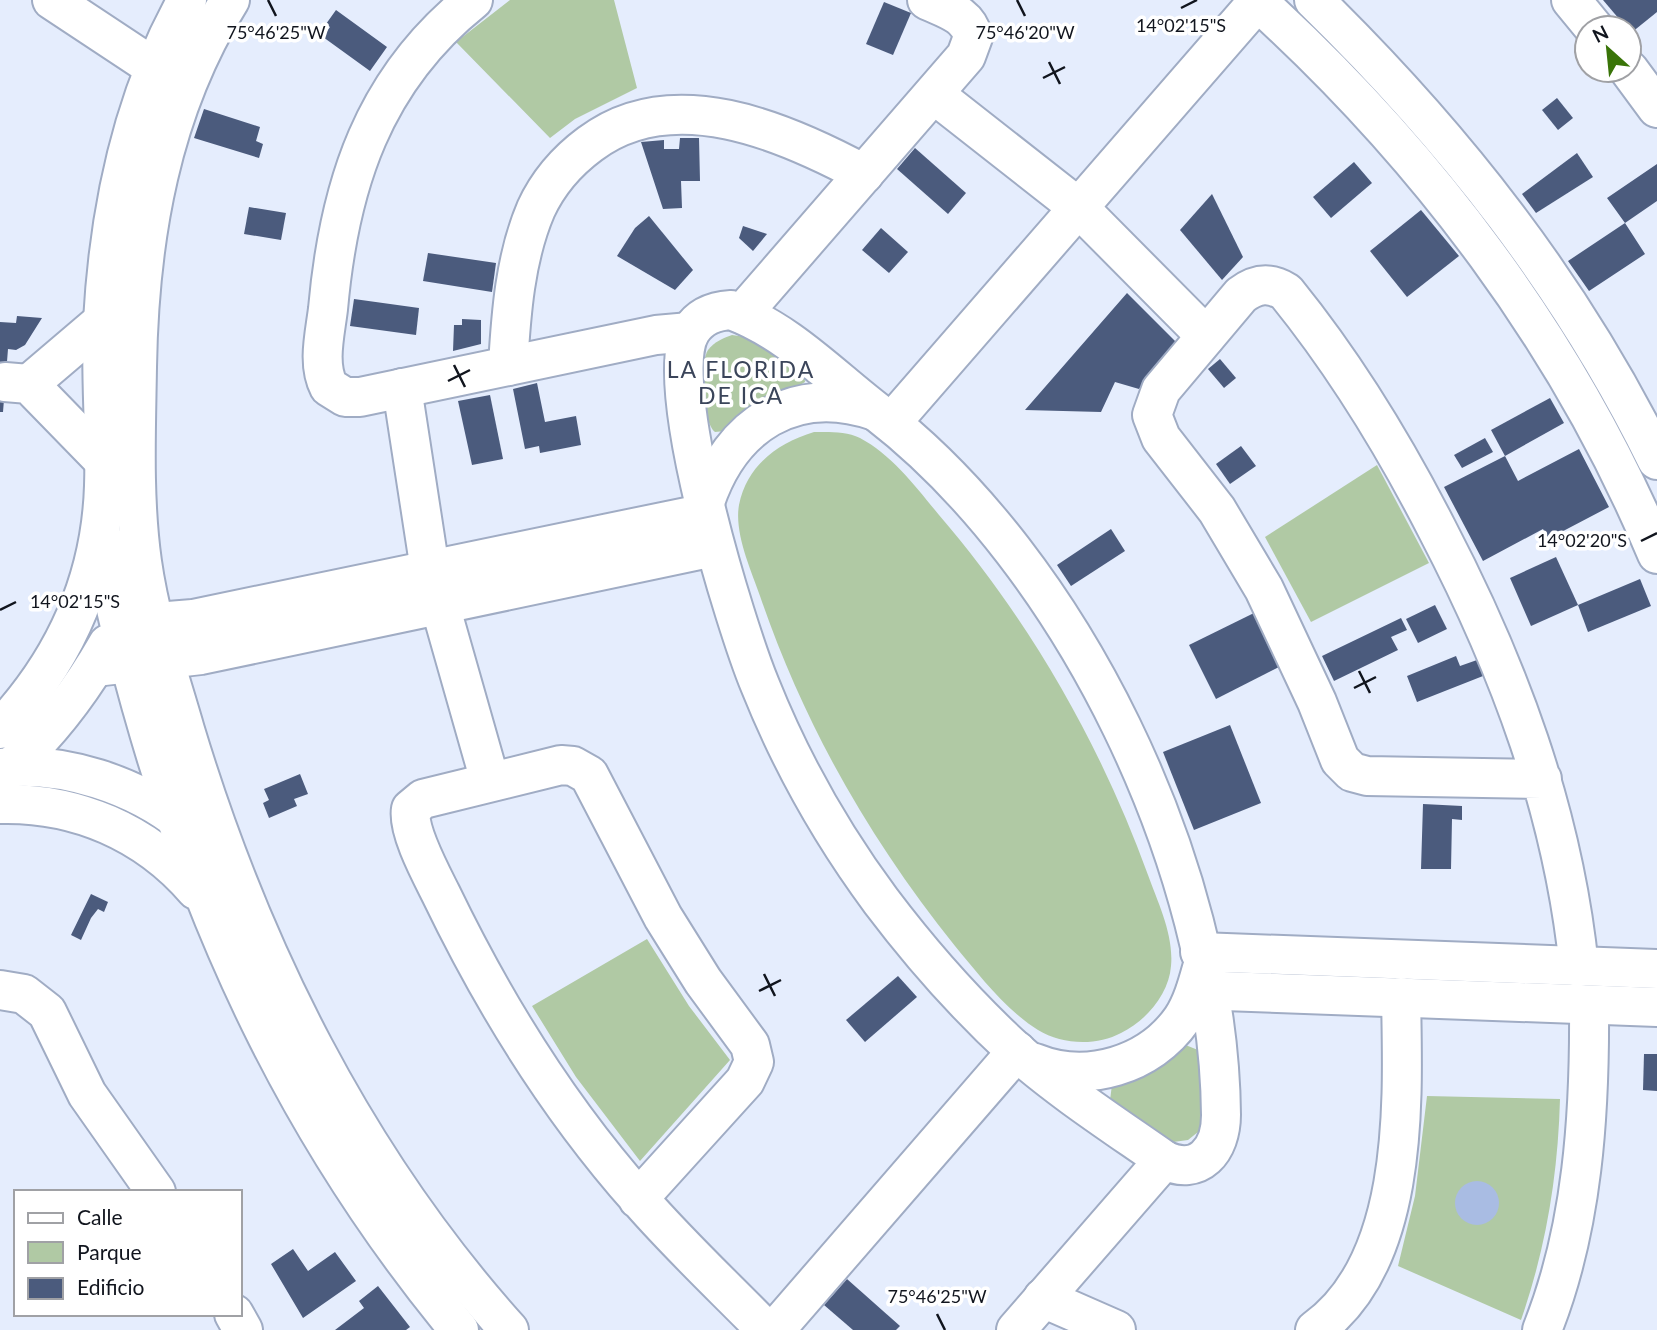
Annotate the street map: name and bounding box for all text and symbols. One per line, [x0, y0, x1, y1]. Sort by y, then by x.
text: 14°02'15"S [1136, 14, 1226, 36]
north arrow [1573, 14, 1643, 84]
text: N [1588, 20, 1612, 47]
text: 75°46'25"W [226, 21, 326, 43]
text: 75°46'20"W [975, 21, 1075, 43]
district label: LA FLORIDA DE ICA [667, 355, 815, 409]
text: 14°02'20"S [1537, 529, 1627, 551]
text: 14°02'15"S [30, 590, 120, 612]
legend [14, 1190, 242, 1316]
text: Calle [77, 1204, 122, 1229]
text: Parque [77, 1239, 142, 1264]
text: Edificio [77, 1274, 145, 1299]
text: 75°46'25"W [887, 1285, 987, 1307]

